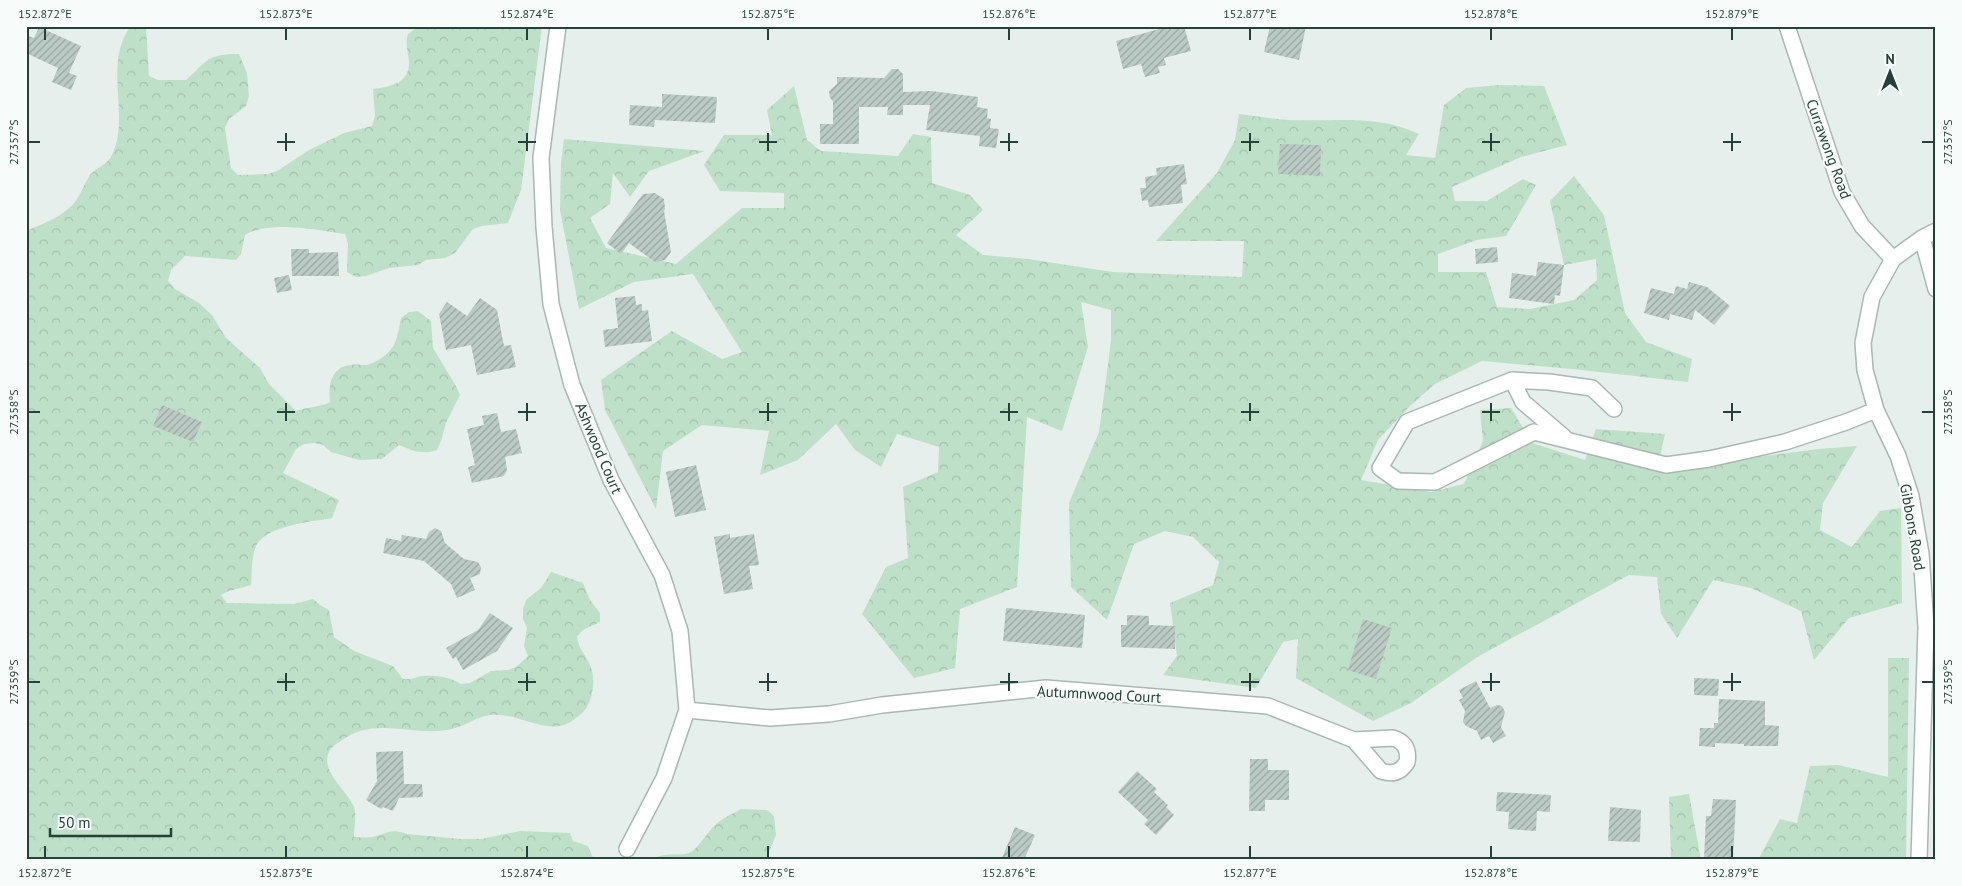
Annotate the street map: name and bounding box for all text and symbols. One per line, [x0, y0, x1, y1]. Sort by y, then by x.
text: 152.872°E [18, 6, 72, 21]
text: 152.873°E [259, 6, 313, 21]
text: 152.874°E [500, 6, 554, 21]
text: 152.875°E [741, 6, 795, 21]
text: 152.876°E [982, 6, 1036, 21]
text: 152.877°E [1223, 6, 1277, 21]
text: 152.878°E [1464, 6, 1518, 21]
text: 152.879°E [1705, 6, 1759, 21]
north arrow [1864, 48, 1914, 98]
text: N [1885, 50, 1895, 68]
street label: Currawong Road [1802, 96, 1856, 202]
text: 27.357°S [6, 119, 21, 165]
text: 27.357°S [1940, 119, 1955, 165]
text: 27.358°S [6, 389, 21, 435]
text: 27.358°S [1940, 389, 1955, 435]
street label: Ashwood Court [571, 400, 627, 496]
street label: Gibbons Road [1896, 482, 1930, 572]
text: 27.359°S [6, 659, 21, 705]
text: 27.359°S [1940, 659, 1955, 705]
street label: Autumnwood Court [1036, 681, 1162, 707]
scale bar [50, 806, 171, 838]
text: 50 m [58, 813, 91, 832]
text: 152.872°E [18, 865, 72, 880]
text: 152.873°E [259, 865, 313, 880]
text: 152.874°E [500, 865, 554, 880]
text: 152.875°E [741, 865, 795, 880]
text: 152.876°E [982, 865, 1036, 880]
text: 152.877°E [1223, 865, 1277, 880]
text: 152.878°E [1464, 865, 1518, 880]
text: 152.879°E [1705, 865, 1759, 880]

